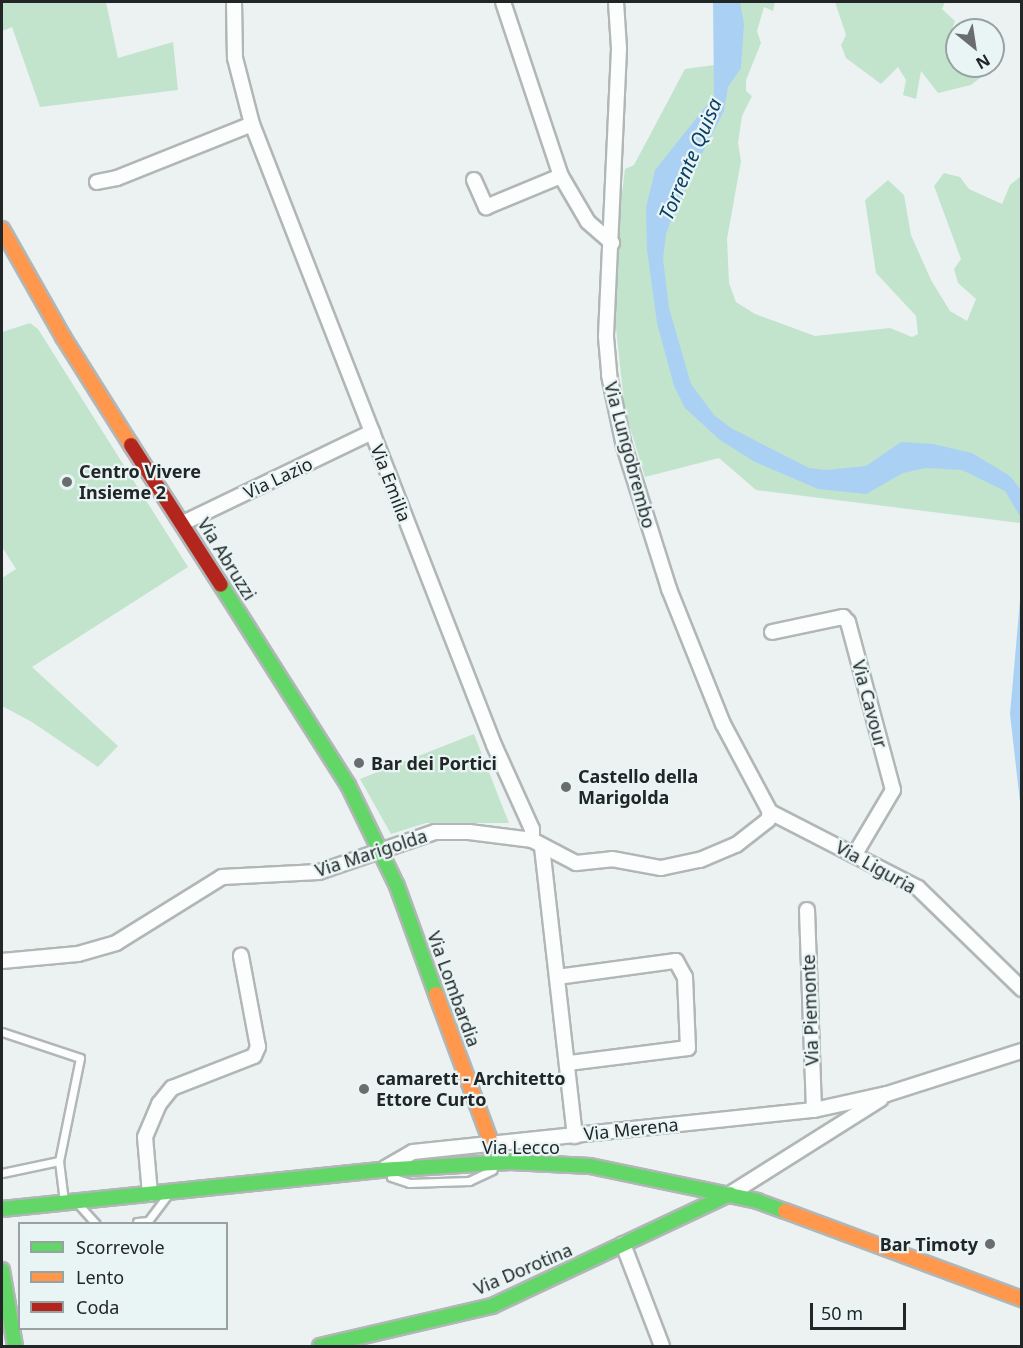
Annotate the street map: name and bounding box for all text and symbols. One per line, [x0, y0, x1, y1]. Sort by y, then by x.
north arrow [945, 18, 1005, 78]
text: N [972, 49, 994, 75]
water label: Torrente Quisa [654, 95, 726, 223]
street label: Via Lungobrembo [600, 379, 660, 531]
street label: Via Emilia [366, 441, 416, 525]
street label: Via Lazio [240, 453, 316, 503]
place label: Centro Vivere Insieme 2 [79, 461, 201, 504]
marker: Centro Vivere Insieme 2 [60, 475, 74, 489]
street label: Via Abruzzi [193, 514, 261, 604]
street label: Via Cavour [848, 658, 892, 750]
place label: Bar dei Portici [371, 752, 497, 774]
marker: Bar dei Portici [352, 756, 366, 770]
place label: Castello della Marigolda [578, 766, 698, 808]
marker: Castello della Marigolda [559, 780, 573, 794]
street label: Via Marigolda [312, 825, 430, 881]
street label: Via Liguria [832, 836, 920, 898]
street label: Via Lombardia [423, 928, 485, 1050]
street label: Via Piemonte [797, 954, 823, 1066]
place label: camarett - Architetto Ettore Curto [376, 1068, 566, 1110]
marker: camarett - Architetto Ettore Curto [357, 1082, 371, 1096]
street label: Via Merena [583, 1113, 679, 1145]
street label: Via Lecco [482, 1136, 560, 1158]
legend [18, 1222, 228, 1330]
place label: Bar Timoty [880, 1233, 978, 1255]
text: Scorrevole [76, 1235, 165, 1259]
marker: Bar Timoty [983, 1237, 997, 1251]
street label: Via Dorotina [471, 1239, 575, 1299]
text: Lento [76, 1265, 124, 1289]
scale bar [813, 1291, 909, 1329]
text: Coda [76, 1295, 119, 1319]
text: 50 m [821, 1301, 863, 1325]

